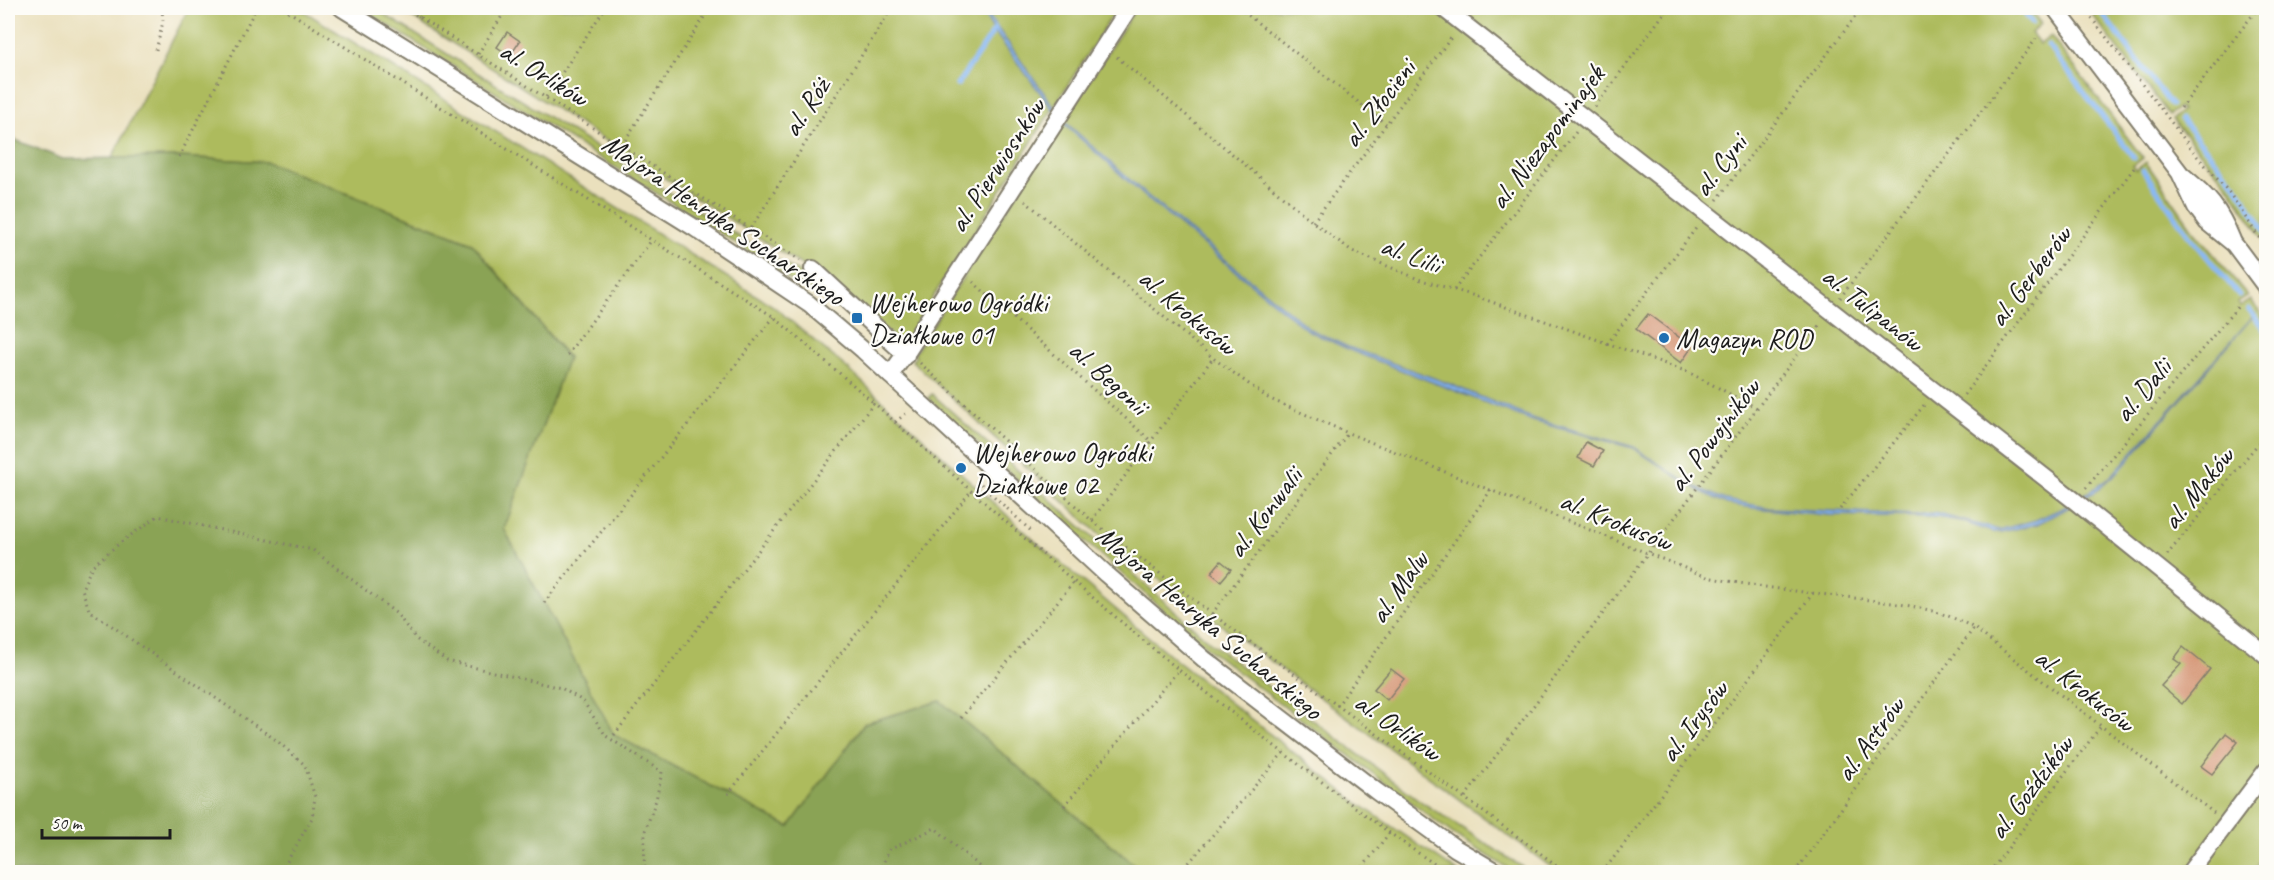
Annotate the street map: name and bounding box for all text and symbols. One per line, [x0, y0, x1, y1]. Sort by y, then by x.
street label: al. Orlików [493, 33, 597, 116]
street label: al. Złocieni [1334, 49, 1425, 155]
street label: al. Niezapominajek [1481, 57, 1613, 216]
street label: al. Róż [774, 69, 839, 143]
street label: al. Pierwiosnków [940, 89, 1054, 239]
street label: al. Cyni [1684, 124, 1757, 204]
street label: Majora Henryka Sucharskiego [596, 125, 853, 315]
street label: al. Gerberów [1980, 217, 2080, 334]
street label: al. Lilii [1376, 227, 1449, 283]
street label: al. Tulipanów [1815, 258, 1932, 360]
street label: al. Krokusów [1131, 260, 1246, 364]
place label: Wejherowo Ogródki Działkowe 01 [869, 285, 1051, 352]
marker: Wejherowo Ogródki Działkowe 01 [850, 311, 864, 325]
place label: Magazyn ROD [1676, 321, 1814, 356]
marker: Magazyn ROD [1657, 331, 1671, 345]
street label: al. Begonii [1061, 332, 1159, 425]
street label: al. Dalii [2106, 348, 2182, 430]
street label: al. Powojników [1659, 369, 1769, 499]
place label: Wejherowo Ogródki Działkowe 02 [973, 435, 1155, 502]
street label: al. Maków [2153, 438, 2243, 537]
street label: al. Konwalii [1219, 457, 1312, 565]
marker: Wejherowo Ogródki Działkowe 02 [954, 461, 968, 475]
street label: al. Krokusów [1555, 482, 1679, 560]
street label: Majora Henryka Sucharskiego [1089, 518, 1332, 729]
street label: al. Malw [1361, 542, 1437, 630]
street label: al. Krokusów [2028, 639, 2144, 741]
street label: al. Irysów [1651, 671, 1737, 769]
street label: al. Orlików [1348, 684, 1450, 770]
street label: al. Astrów [1827, 688, 1913, 789]
street label: al. Goździków [1980, 726, 2082, 846]
scale bar [42, 802, 170, 840]
text: 50 m [51, 812, 84, 834]

